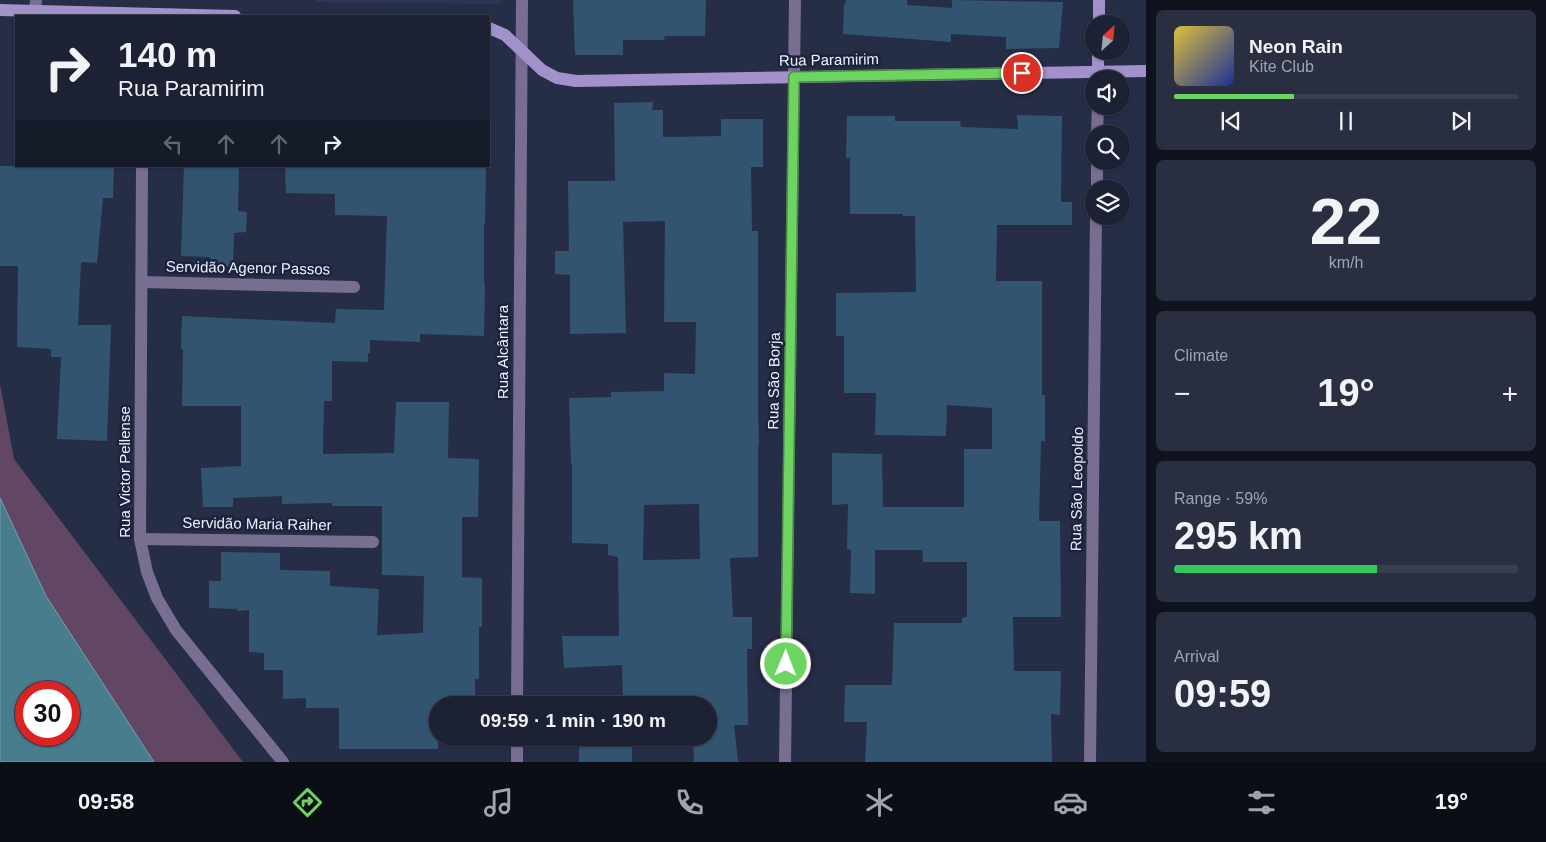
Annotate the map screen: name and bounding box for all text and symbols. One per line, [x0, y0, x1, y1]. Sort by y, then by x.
north arrow [1085, 15, 1130, 60]
map controls [1085, 15, 1130, 225]
icon: right [35, 35, 100, 100]
text: 140 m [118, 35, 217, 74]
text: Neon Rain [1249, 36, 1343, 57]
street label: Rua Paramirim [779, 50, 879, 69]
pin [1001, 52, 1043, 94]
text: Kite Club [1249, 58, 1314, 75]
icon: arrive [1008, 59, 1036, 87]
button: sound [1085, 70, 1130, 115]
text: Rua Paramirim [118, 76, 265, 101]
icon: previous [1217, 107, 1245, 135]
icon: pause [1332, 107, 1360, 135]
icon: next [1447, 107, 1475, 135]
button: search [1085, 125, 1130, 170]
icon: left [159, 130, 187, 158]
icon: ahead [212, 130, 240, 158]
icon: ahead [265, 130, 293, 158]
icon: right [318, 130, 346, 158]
button: layers [1085, 180, 1130, 225]
text: 22 [1310, 185, 1382, 258]
text: km/h [1329, 254, 1363, 271]
street label: Servidão Agenor Passos [166, 258, 330, 277]
street label: Rua Alcântara [494, 304, 511, 399]
street label: Rua São Borja [764, 331, 783, 430]
text: Climate [1174, 347, 1228, 364]
text: 19° [1317, 372, 1375, 414]
text: − [1174, 378, 1190, 409]
text: + [1502, 378, 1518, 409]
street label: Rua Victor Pellense [116, 406, 133, 538]
street label: Rua São Leopoldo [1067, 427, 1086, 551]
text: Range · 59% [1174, 490, 1267, 507]
street label: Servidão Maria Raiher [182, 514, 332, 533]
text: 295 km [1174, 515, 1303, 557]
position arrow [759, 637, 811, 689]
text: Arrival [1174, 648, 1219, 665]
text: 09:59 [1174, 673, 1271, 715]
speed limit sign: 30 [15, 681, 80, 746]
text: 09:59 · 1 min · 190 m [480, 710, 666, 731]
icon: directions [290, 785, 325, 820]
icon: music [481, 785, 516, 820]
icon: phone [672, 785, 707, 820]
icon: climate [862, 785, 897, 820]
icon: car [1053, 785, 1088, 820]
icon: filters [1244, 785, 1279, 820]
text: 09:58 [78, 789, 134, 814]
text: 19° [1435, 789, 1468, 814]

